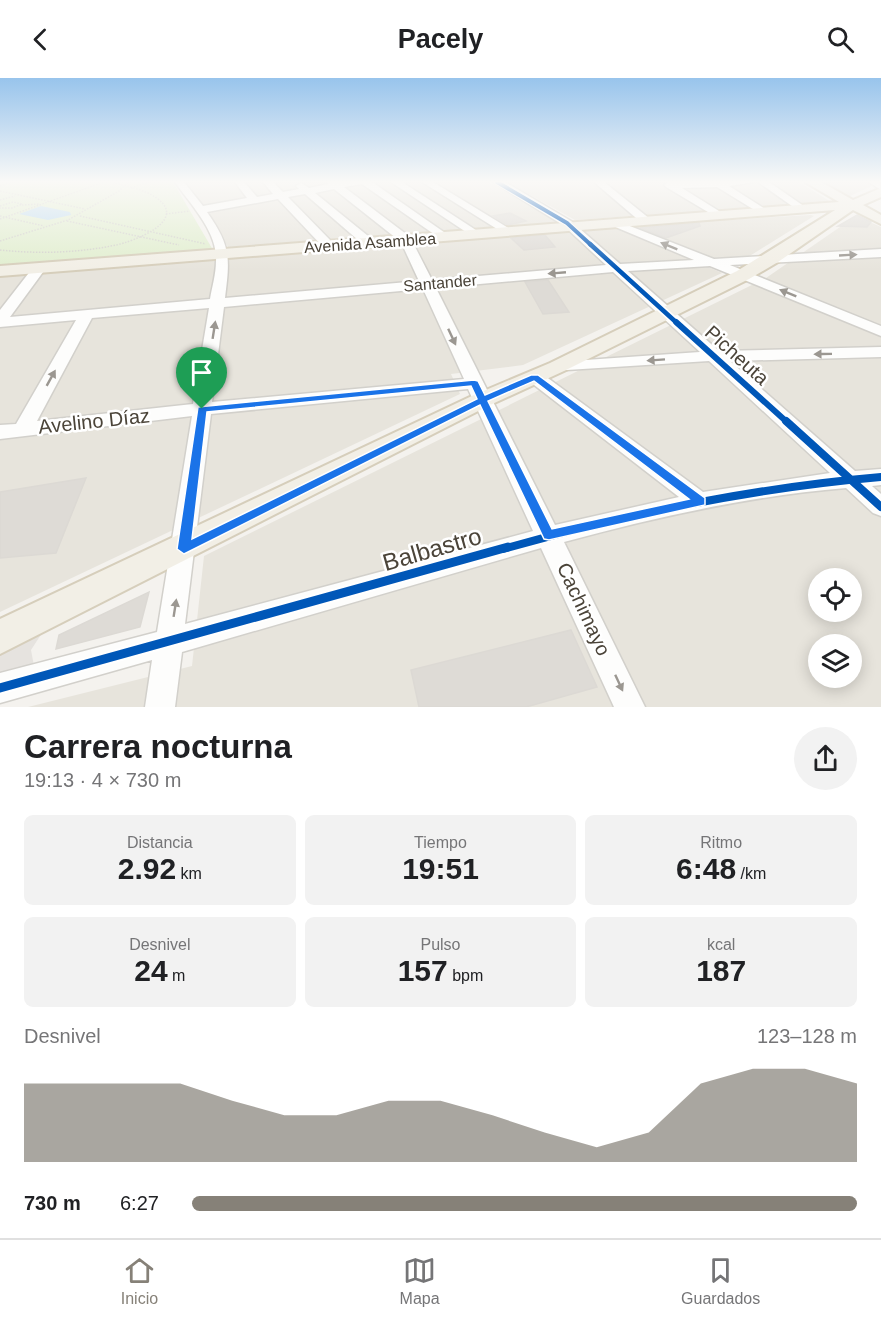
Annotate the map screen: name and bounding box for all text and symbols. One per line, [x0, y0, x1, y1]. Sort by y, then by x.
icon: back [24, 23, 57, 56]
icon: search [824, 23, 857, 56]
text: Pacely [398, 24, 483, 54]
street label: Avenida Asamblea [303, 230, 437, 256]
one-way arrow [660, 241, 678, 251]
one-way arrow [838, 251, 857, 260]
one-way arrow [547, 268, 566, 278]
street label: Santander [402, 271, 478, 295]
one-way arrow [779, 288, 797, 297]
one-way arrow [209, 321, 218, 340]
street label: Picheuta [701, 321, 774, 390]
one-way arrow [448, 328, 457, 345]
pin [176, 347, 227, 409]
one-way arrow [813, 349, 832, 358]
one-way arrow [647, 355, 666, 365]
icon: arrive [185, 356, 218, 389]
one-way arrow [46, 369, 56, 386]
street label: Avelino Díaz [37, 404, 151, 438]
street label: Balbastro [380, 522, 484, 576]
street label: Cachimayo [553, 559, 615, 659]
map controls [808, 568, 862, 688]
button: locate [808, 568, 862, 622]
one-way arrow [170, 598, 179, 617]
button: layers [808, 634, 862, 688]
one-way arrow [614, 674, 623, 691]
button: share [794, 727, 857, 790]
text: Carrera nocturna [24, 728, 292, 765]
text: 19:13 · 4 × 730 m [24, 769, 181, 791]
text: Distancia [127, 834, 193, 851]
text: Tiempo [414, 834, 467, 851]
text: Ritmo [700, 834, 742, 851]
text: 2.92 [118, 852, 176, 885]
text: 19:51 [402, 852, 479, 885]
text: 6:48 [676, 852, 736, 885]
text: km [176, 865, 202, 882]
text: /km [736, 865, 766, 882]
text: Desnivel [129, 936, 191, 953]
text: Pulso [420, 936, 461, 953]
text: kcal [707, 936, 735, 953]
text: 24 [134, 954, 168, 987]
text: 157 [398, 954, 448, 987]
text: 187 [696, 954, 746, 987]
text: m [168, 967, 185, 984]
text: bpm [448, 967, 483, 984]
text: Desnivel [24, 1025, 101, 1047]
text: 123–128 m [757, 1025, 857, 1047]
text: 730 m [24, 1192, 81, 1214]
text: 6:27 [120, 1192, 159, 1214]
tab: Inicio [121, 1254, 158, 1308]
tab: Mapa [400, 1254, 440, 1308]
tab: Guardados [681, 1254, 760, 1308]

